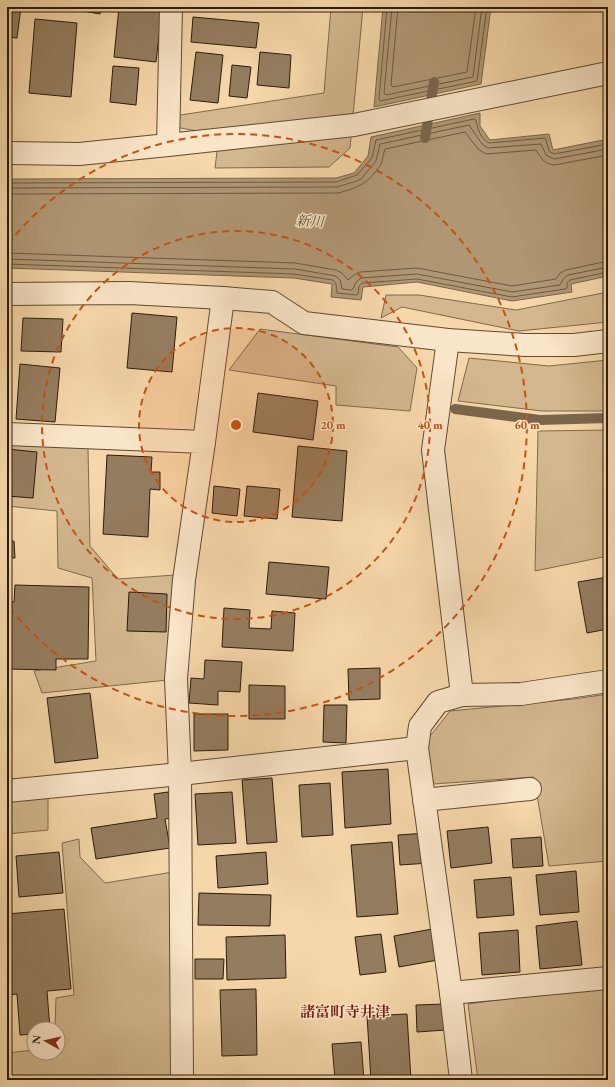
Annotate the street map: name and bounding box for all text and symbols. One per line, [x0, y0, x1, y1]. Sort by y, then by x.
water label: 新川 [296, 212, 326, 231]
text: 20 m [320, 417, 346, 433]
text: 40 m [417, 417, 443, 433]
text: 60 m [514, 417, 540, 433]
centre of rings [229, 418, 243, 432]
district label: 諸富町寺井津 [300, 1002, 390, 1021]
north arrow [26, 1021, 66, 1061]
text: N [29, 1034, 44, 1045]

